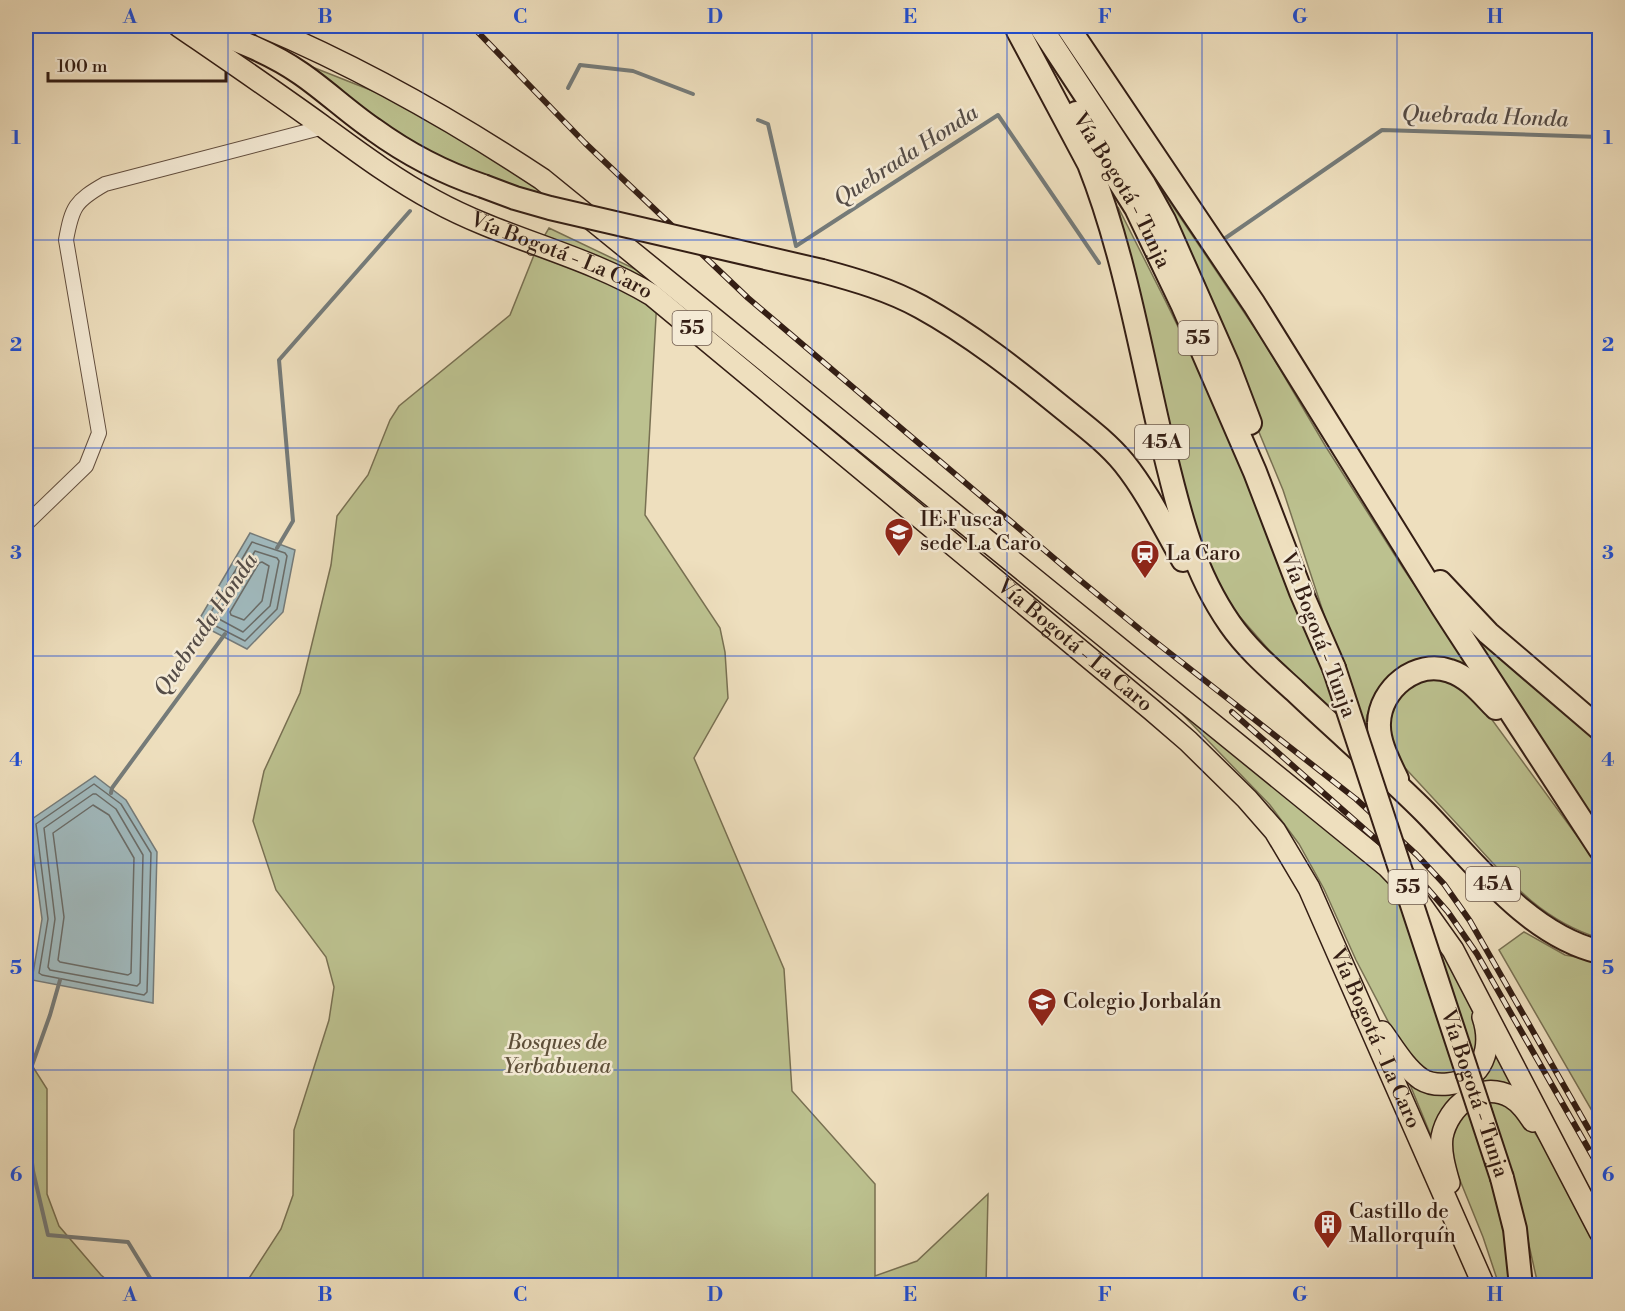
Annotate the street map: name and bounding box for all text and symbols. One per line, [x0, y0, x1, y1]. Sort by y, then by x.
text: A [122, 5, 138, 30]
text: B [317, 5, 333, 30]
text: C [513, 5, 527, 30]
text: D [707, 5, 723, 30]
text: E [903, 5, 917, 30]
text: F [1098, 5, 1112, 30]
text: G [1292, 5, 1308, 30]
text: H [1487, 5, 1504, 30]
scale bar [48, 45, 226, 83]
text: 100 m [57, 55, 108, 78]
water label: Quebrada Honda [829, 99, 984, 213]
water label: Quebrada Honda [1401, 101, 1570, 133]
street label: Vía Bogotá - Tunja [1066, 107, 1176, 273]
text: 1 [11, 126, 21, 151]
text: 1 [1603, 126, 1613, 151]
street label: Vía Bogotá - La Caro [465, 206, 657, 305]
road number: 55 [672, 311, 712, 345]
road number: 55 [1178, 321, 1218, 355]
text: 2 [10, 333, 22, 358]
text: 2 [1602, 333, 1614, 358]
road number: 45A [1135, 425, 1189, 459]
place label: IE Fusca sede La Caro [920, 507, 1041, 557]
school or university icon: IE Fusca sede La Caro [883, 516, 915, 558]
station icon: La Caro [1129, 538, 1161, 580]
text: 3 [10, 541, 22, 566]
place label: La Caro [1166, 541, 1241, 567]
text: 3 [1602, 541, 1614, 566]
water label: Quebrada Honda [148, 548, 264, 702]
street label: Vía Bogotá - Tunja [1274, 548, 1362, 722]
street label: Vía Bogotá - La Caro [990, 573, 1158, 718]
text: 4 [9, 748, 23, 773]
text: 4 [1601, 748, 1615, 773]
road number: 45A [1466, 867, 1520, 901]
road number: 55 [1388, 870, 1428, 904]
street label: Vía Bogotá - La Caro [1324, 943, 1426, 1133]
text: 5 [10, 956, 22, 981]
text: 5 [1602, 956, 1614, 981]
school or university icon: Colegio Jorbalán [1026, 986, 1058, 1028]
place label: Colegio Jorbalán [1063, 989, 1222, 1015]
street label: Vía Bogotá - Tunja [1434, 1005, 1514, 1181]
park label: Bosques de Yerbabuena [503, 1030, 611, 1080]
text: 6 [10, 1163, 23, 1188]
text: 6 [1602, 1163, 1615, 1188]
place label: Castillo de Mallorquín [1349, 1199, 1456, 1249]
building icon: Castillo de Mallorquín [1312, 1208, 1344, 1250]
text: A [122, 1283, 138, 1308]
text: B [317, 1283, 333, 1308]
text: C [513, 1283, 527, 1308]
text: D [707, 1283, 723, 1308]
text: E [903, 1283, 917, 1308]
text: F [1098, 1283, 1112, 1308]
text: G [1292, 1283, 1308, 1308]
text: H [1487, 1283, 1504, 1308]

